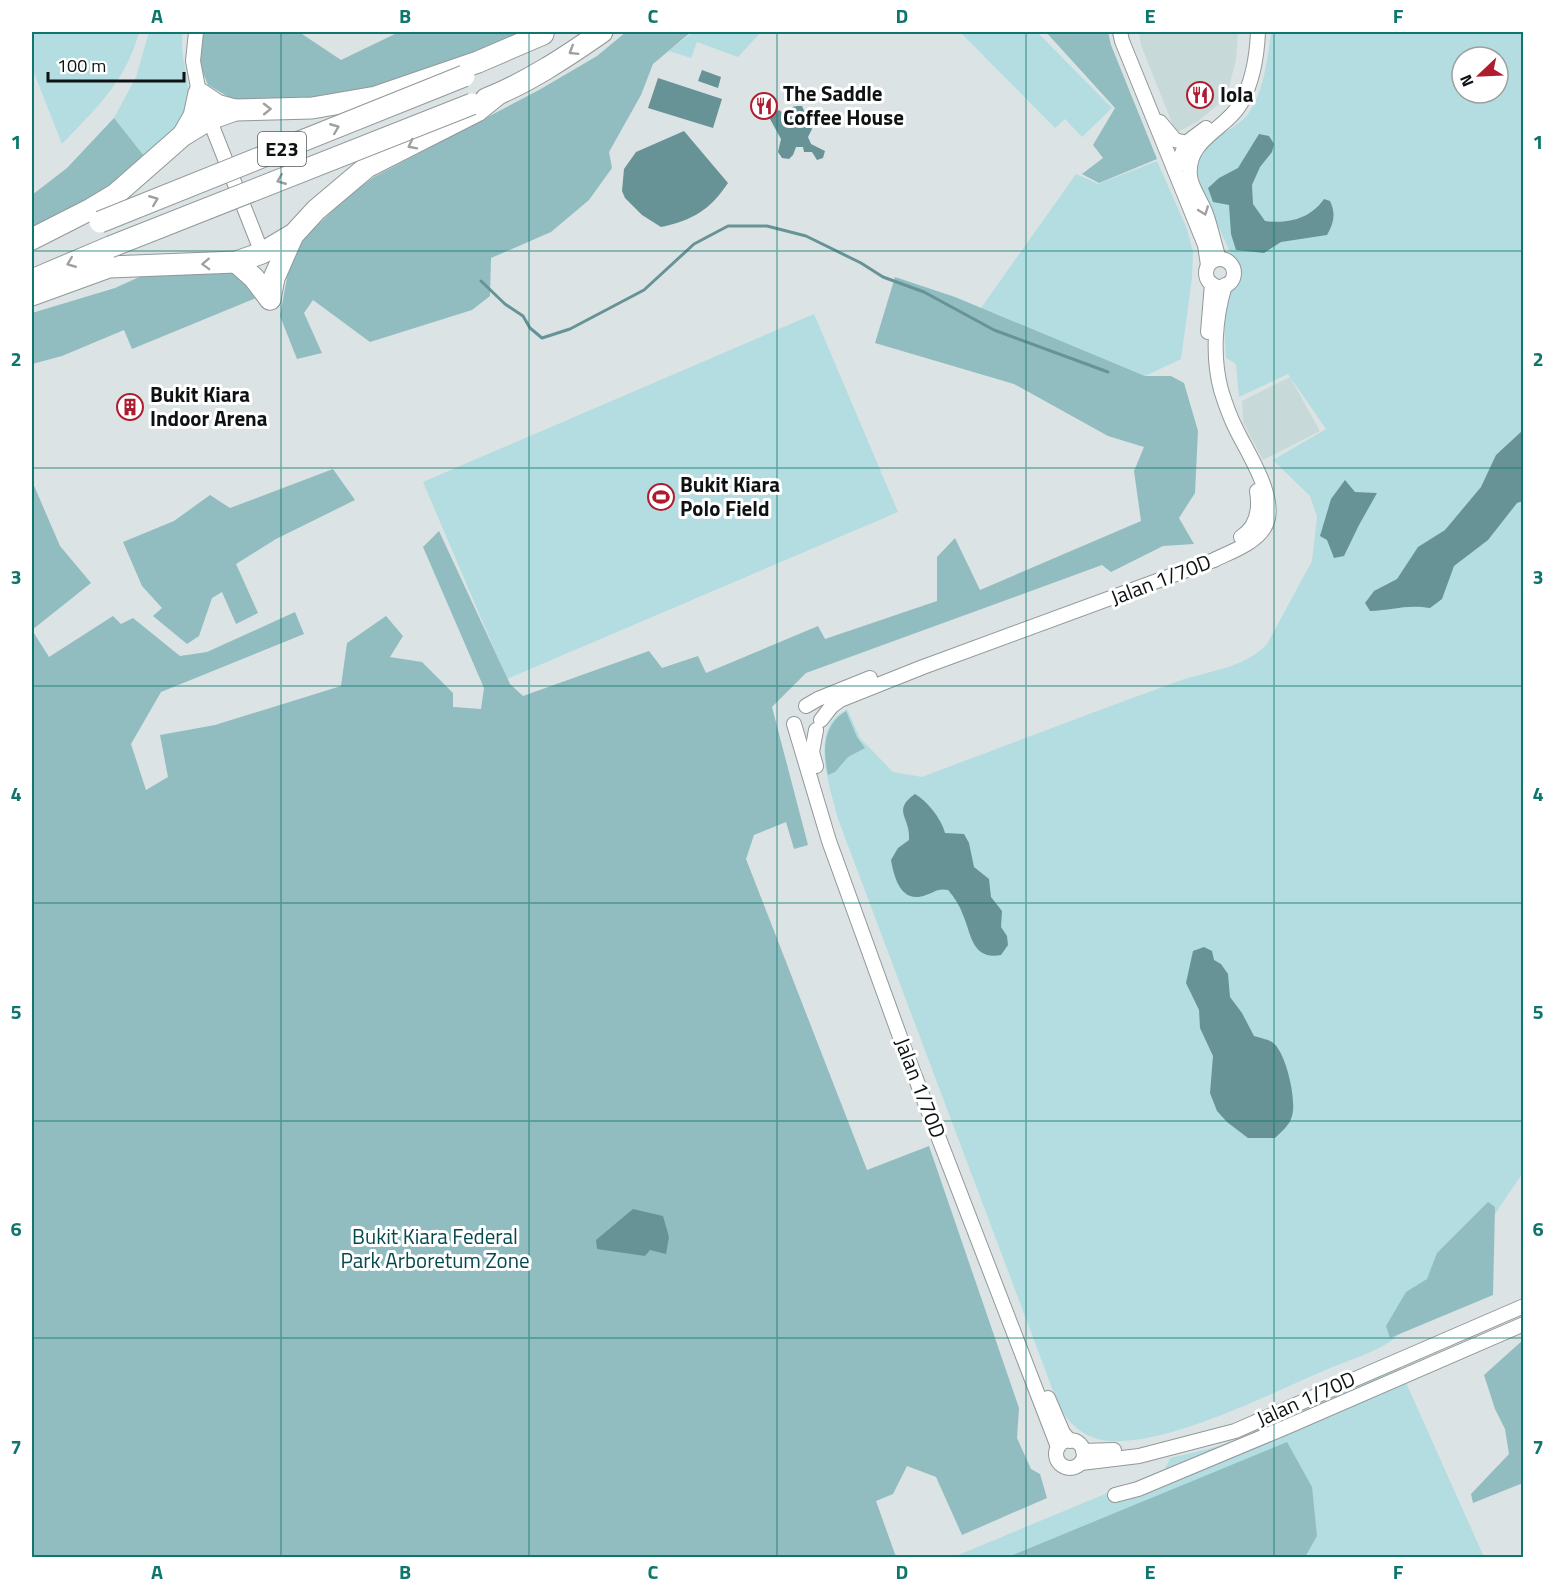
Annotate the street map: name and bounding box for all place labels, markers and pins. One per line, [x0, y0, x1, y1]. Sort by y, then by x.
place label: The Saddle Coffee House [783, 77, 904, 133]
place label: Iola [1220, 78, 1254, 110]
restaurant icon: Iola [1185, 80, 1215, 110]
restaurant icon: The Saddle Coffee House [749, 91, 779, 121]
place label: Bukit Kiara Indoor Arena [150, 378, 268, 434]
building icon: Bukit Kiara Indoor Arena [115, 392, 145, 422]
place label: Bukit Kiara Polo Field [680, 468, 780, 524]
sports icon: Bukit Kiara Polo Field [646, 482, 676, 512]

